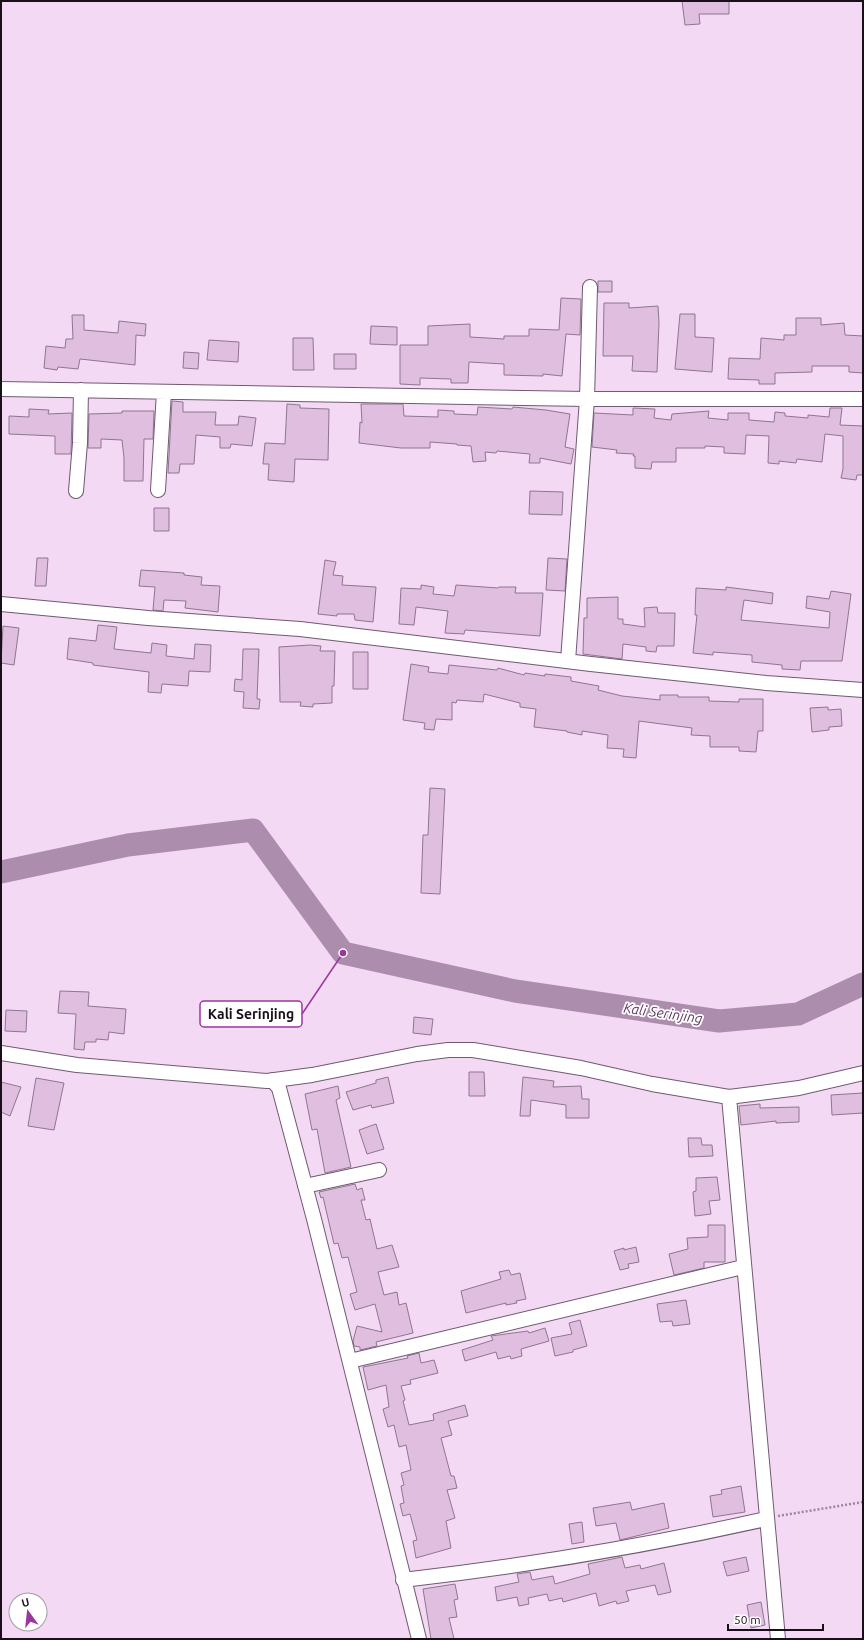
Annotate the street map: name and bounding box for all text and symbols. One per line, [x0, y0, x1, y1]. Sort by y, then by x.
water label: Kali Serinjing [622, 1000, 704, 1027]
callout: Kali Serinjing [200, 1001, 302, 1027]
text: Kali Serinjing [208, 1006, 294, 1022]
north arrow [8, 1592, 48, 1632]
text: U [20, 1596, 31, 1609]
scale bar [728, 1606, 823, 1632]
text: 50 m [734, 1613, 761, 1626]

